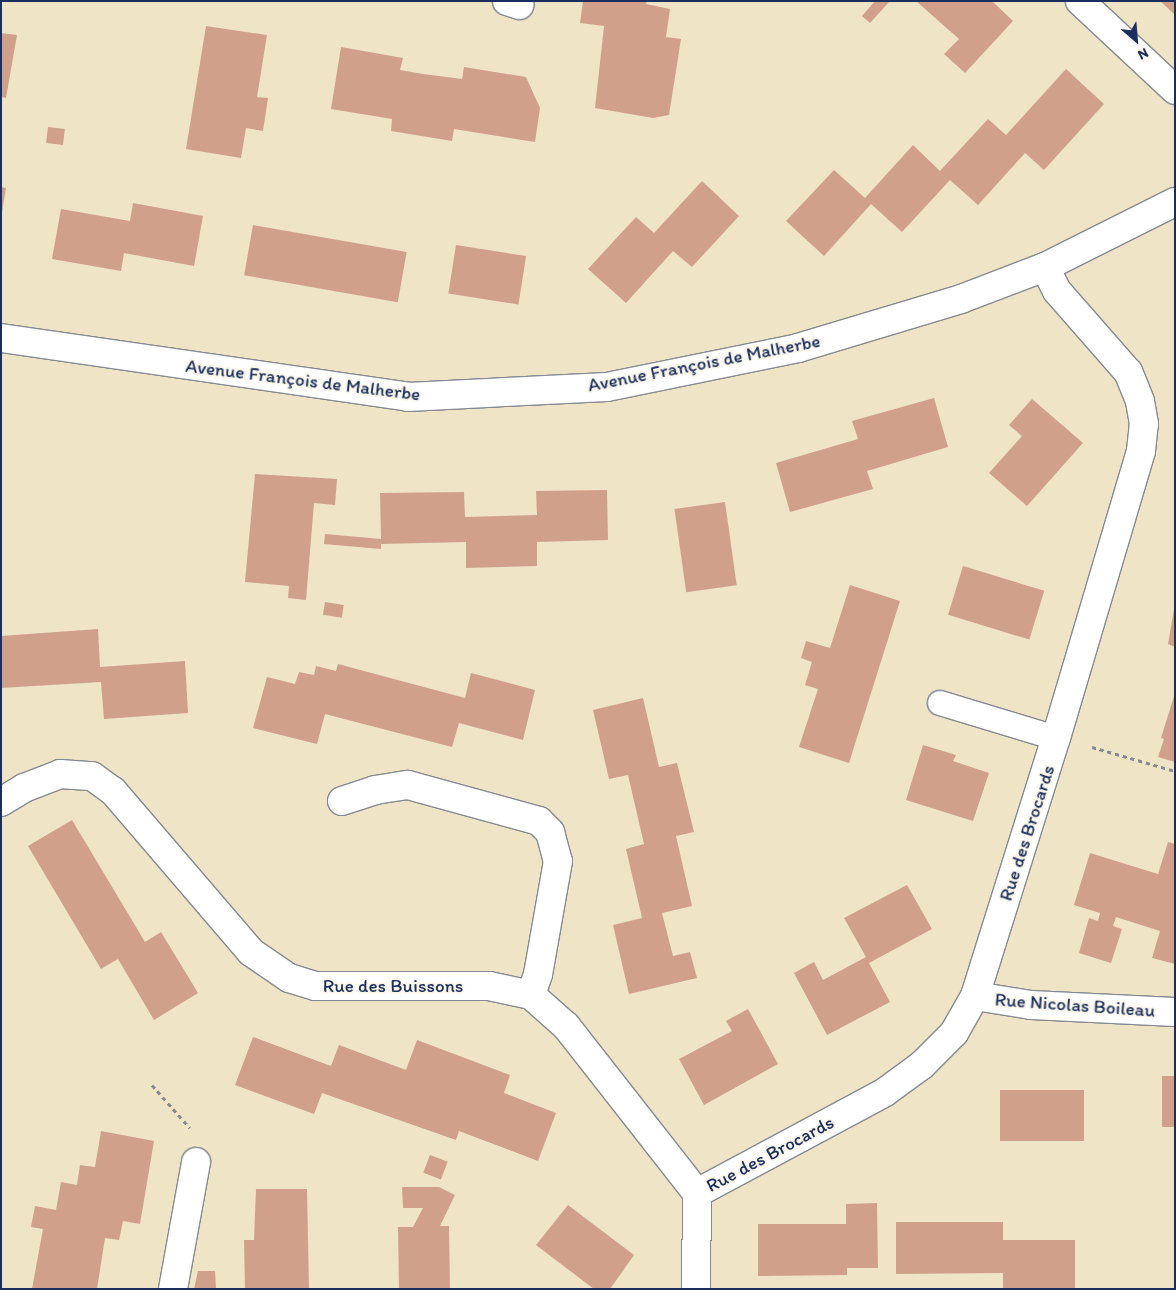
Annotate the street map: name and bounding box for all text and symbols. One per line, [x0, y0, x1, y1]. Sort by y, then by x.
north arrow [1111, 15, 1161, 65]
text: N [1135, 44, 1151, 64]
street label: Avenue François de Malherbe [586, 329, 822, 397]
street label: Avenue François de Malherbe [184, 354, 422, 406]
street label: Rue des Brocards [994, 762, 1060, 904]
street label: Rue des Buissons [323, 975, 463, 997]
street label: Rue Nicolas Boileau [994, 988, 1156, 1022]
street label: Rue des Brocards [702, 1111, 838, 1197]

